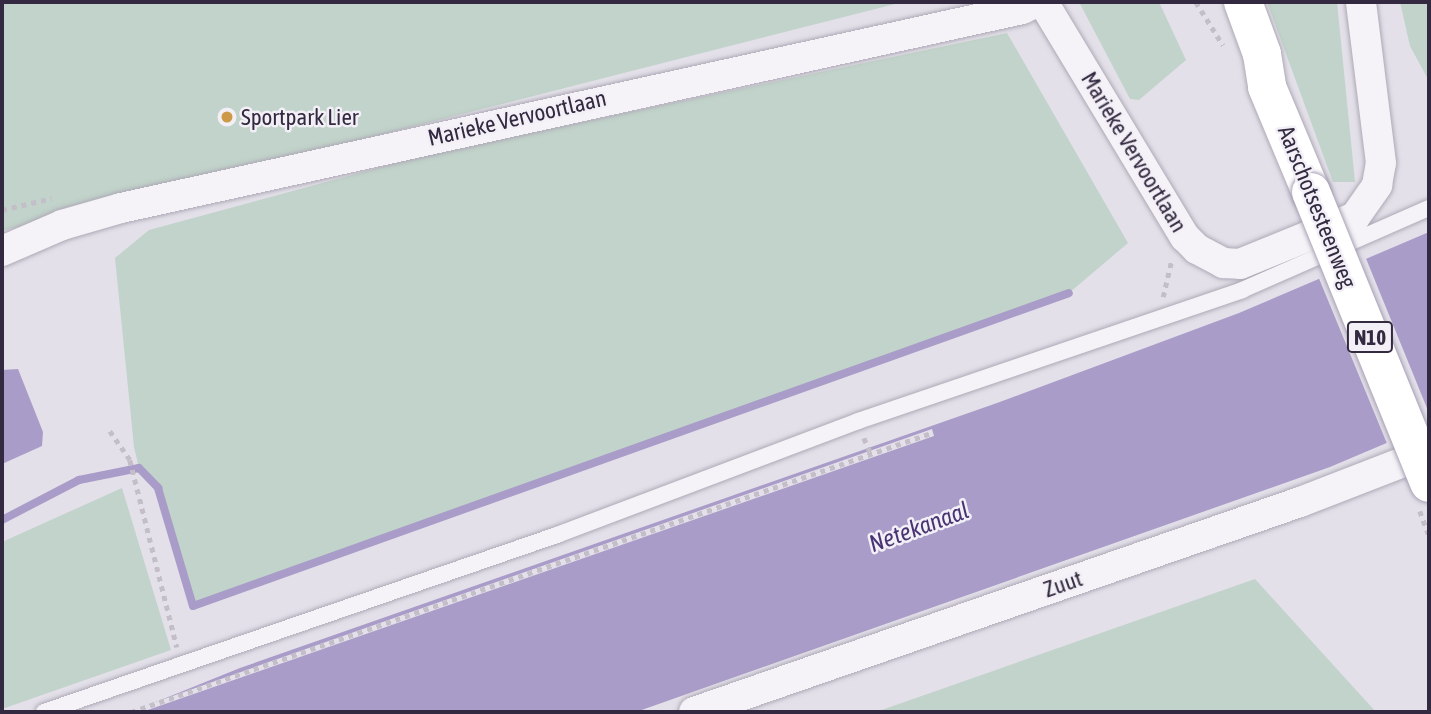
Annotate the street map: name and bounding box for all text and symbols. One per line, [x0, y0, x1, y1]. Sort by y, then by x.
street label: Marieke Vervoortlaan [1075, 67, 1193, 237]
street label: Marieke Vervoortlaan [425, 84, 609, 152]
place label: Sportpark Lier [241, 103, 359, 131]
marker: Sportpark Lier [219, 109, 235, 125]
street label: Aarschotsesteenweg [1272, 122, 1362, 292]
road number: N10 [1346, 320, 1394, 354]
water label: Netekanaal [865, 496, 973, 558]
street label: Zuut [1040, 565, 1086, 603]

